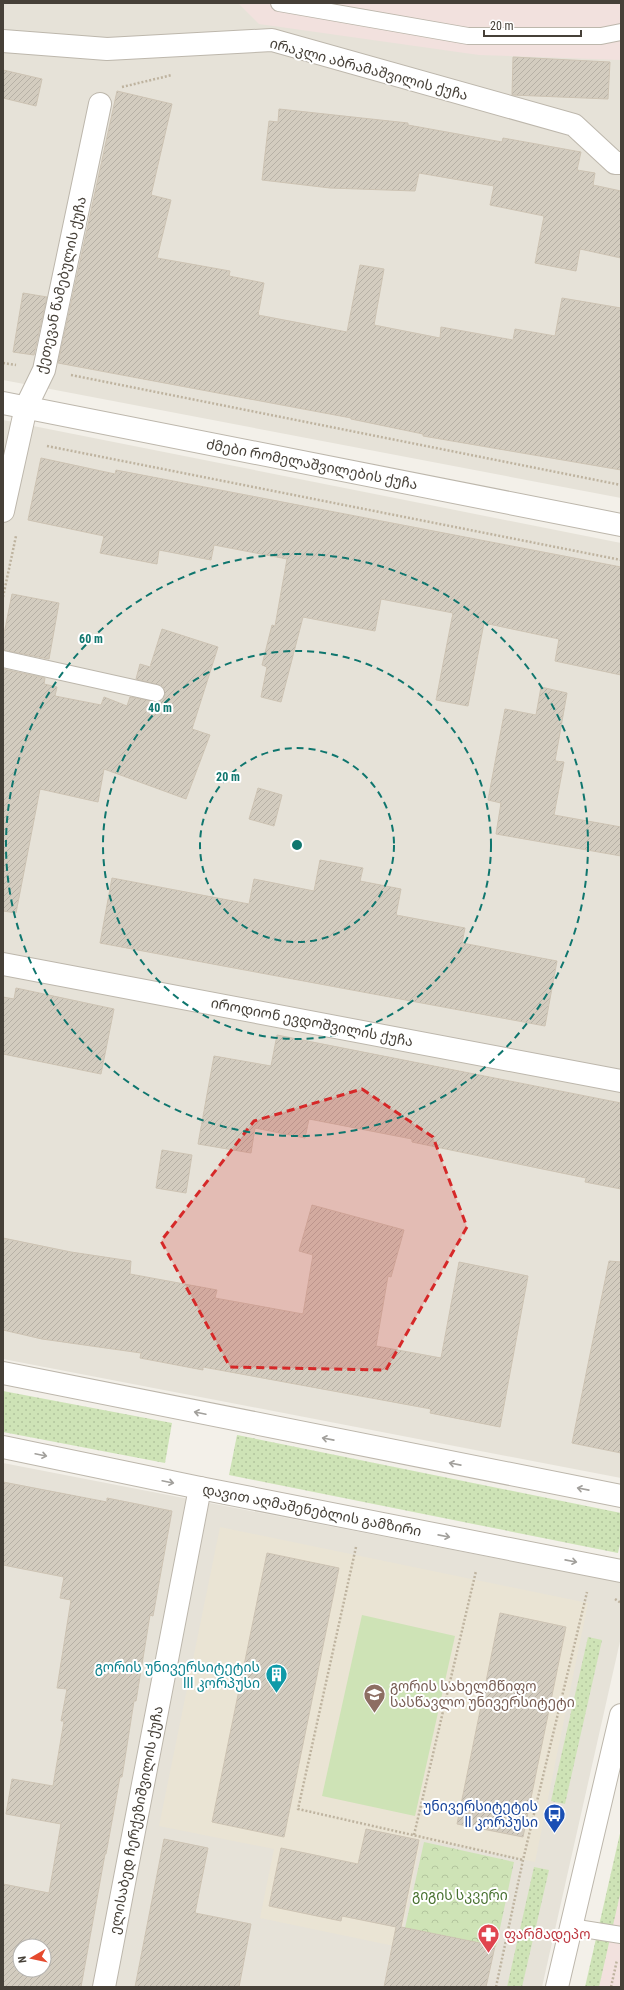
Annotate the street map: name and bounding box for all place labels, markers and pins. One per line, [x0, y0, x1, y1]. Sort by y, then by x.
centre of rings [290, 838, 304, 852]
place label: გორის უნივერსიტეტის III კორპუსი [95, 1659, 260, 1692]
building icon: გორის უნივერსიტეტის III კორპუსი [263, 1662, 289, 1695]
place label: გორის სახელმწიფო სასწავლო უნივერსიტეტი [390, 1678, 575, 1711]
school or university icon: გორის სახელმწიფო სასწავლო უნივერსიტეტი [361, 1681, 387, 1714]
place label: უნივერსიტეტის II კორპუსი [423, 1798, 538, 1831]
bus stop icon: უნივერსიტეტის II კორპუსი [541, 1801, 567, 1834]
pharmacy icon: ფარმადეპო [475, 1921, 501, 1954]
place label: ფარმადეპო [504, 1926, 590, 1943]

